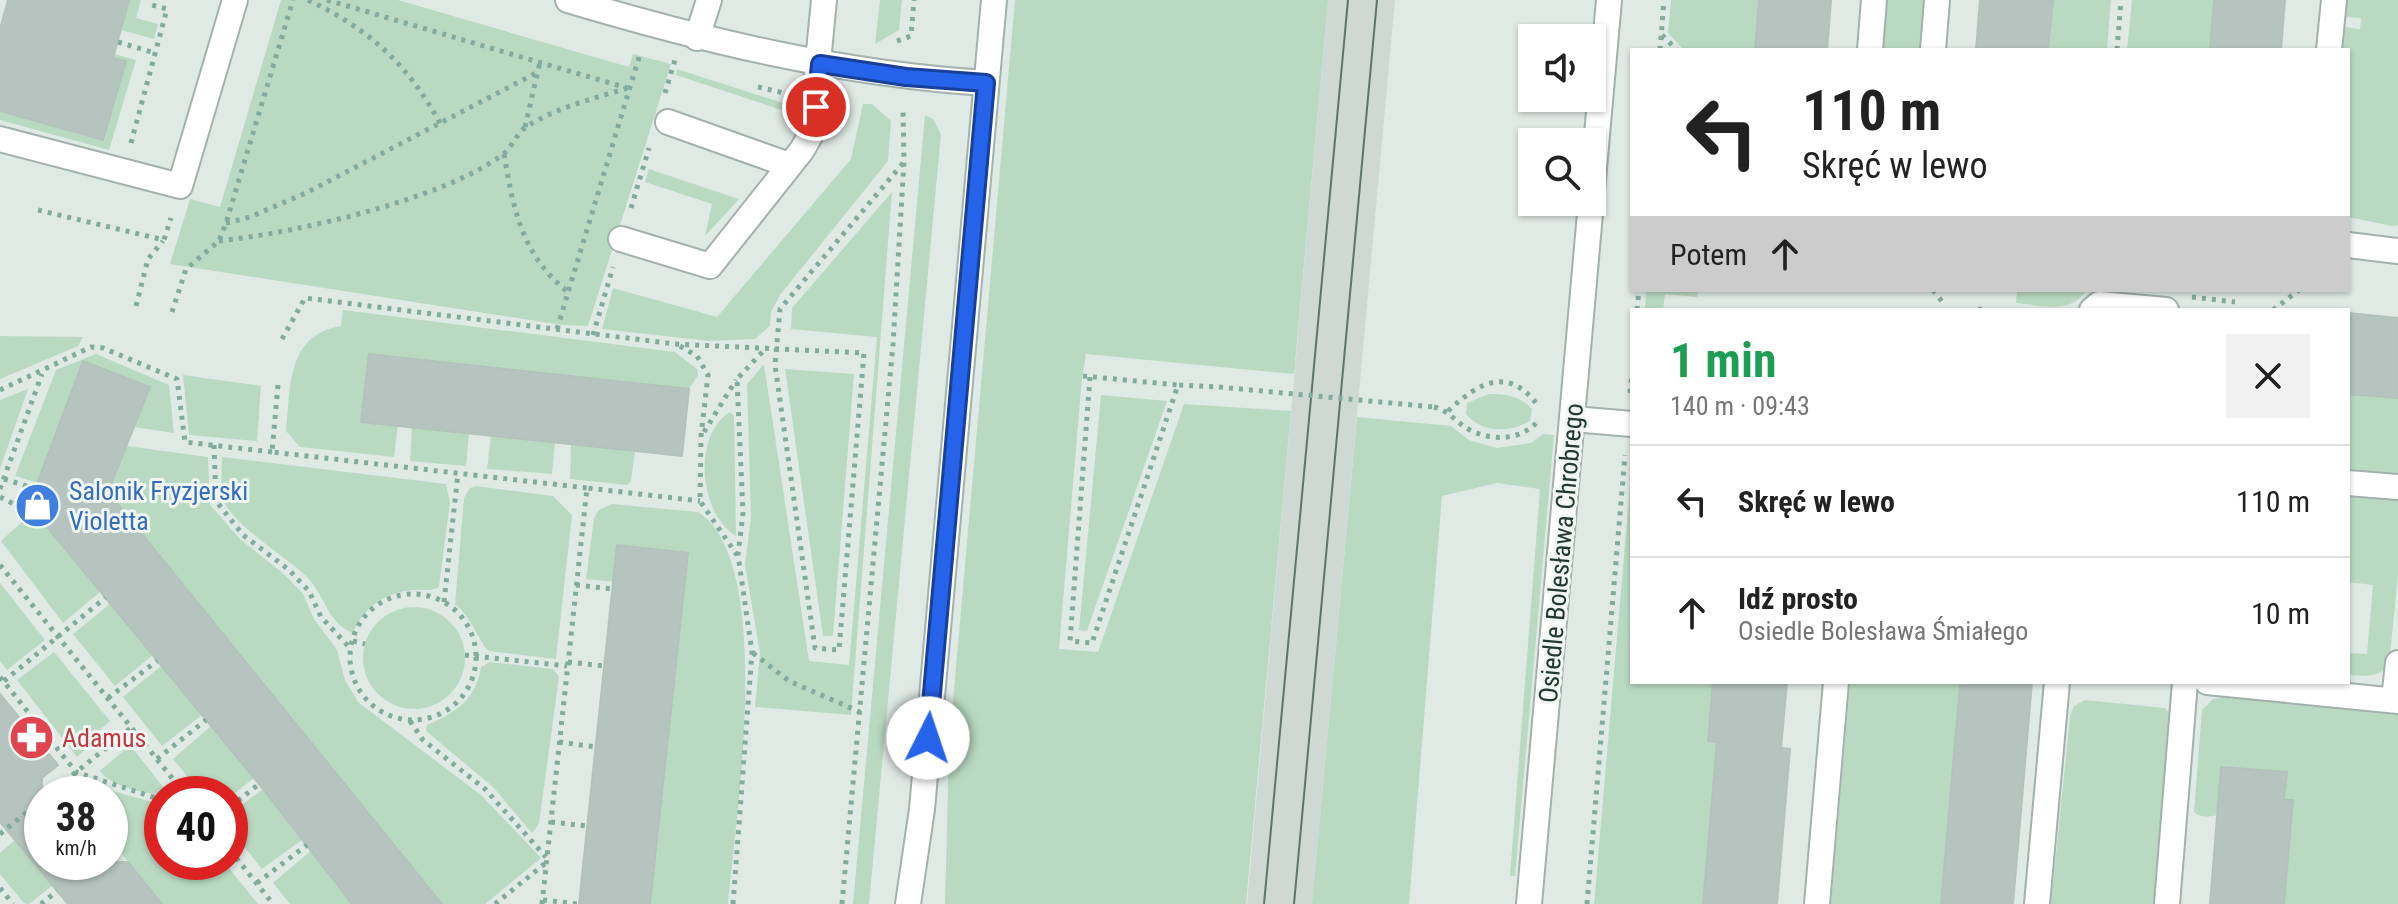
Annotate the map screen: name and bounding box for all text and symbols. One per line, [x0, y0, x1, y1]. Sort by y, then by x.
map controls [1518, 24, 1606, 216]
button: sound [1518, 24, 1606, 112]
pin [782, 73, 850, 141]
text: 110 m [1802, 78, 1941, 144]
icon: left [1670, 80, 1774, 184]
icon: arrive [794, 85, 838, 129]
button: search [1518, 128, 1606, 216]
text: Skręć w lewo [1802, 145, 1988, 187]
icon: ahead [1763, 232, 1807, 276]
text: Potem [1670, 237, 1747, 272]
text: 1 min [1670, 332, 1777, 389]
button: close [2226, 334, 2310, 418]
text: 140 m · 09:43 [1670, 391, 1810, 421]
street label: Osiedle Bolesława Chrobrego [1533, 402, 1589, 704]
place label: Salonik Fryzjerski Violetta [69, 476, 248, 536]
icon: left [1670, 479, 1714, 523]
shop icon: Salonik Fryzjerski Violetta [14, 482, 62, 530]
text: Skręć w lewo [1738, 484, 1895, 519]
text: 110 m [2236, 484, 2310, 519]
text: Idź prosto [1738, 581, 1858, 616]
icon: ahead [1670, 591, 1714, 635]
text: 10 m [2251, 596, 2310, 631]
text: Osiedle Bolesława Śmiałego [1738, 616, 2028, 646]
position arrow [886, 696, 970, 780]
pharmacy icon: Adamus [7, 714, 55, 762]
place label: Adamus [62, 723, 146, 753]
speed limit sign: 40 [144, 776, 248, 880]
text: 38 [56, 794, 96, 841]
text: km/h [55, 836, 97, 860]

